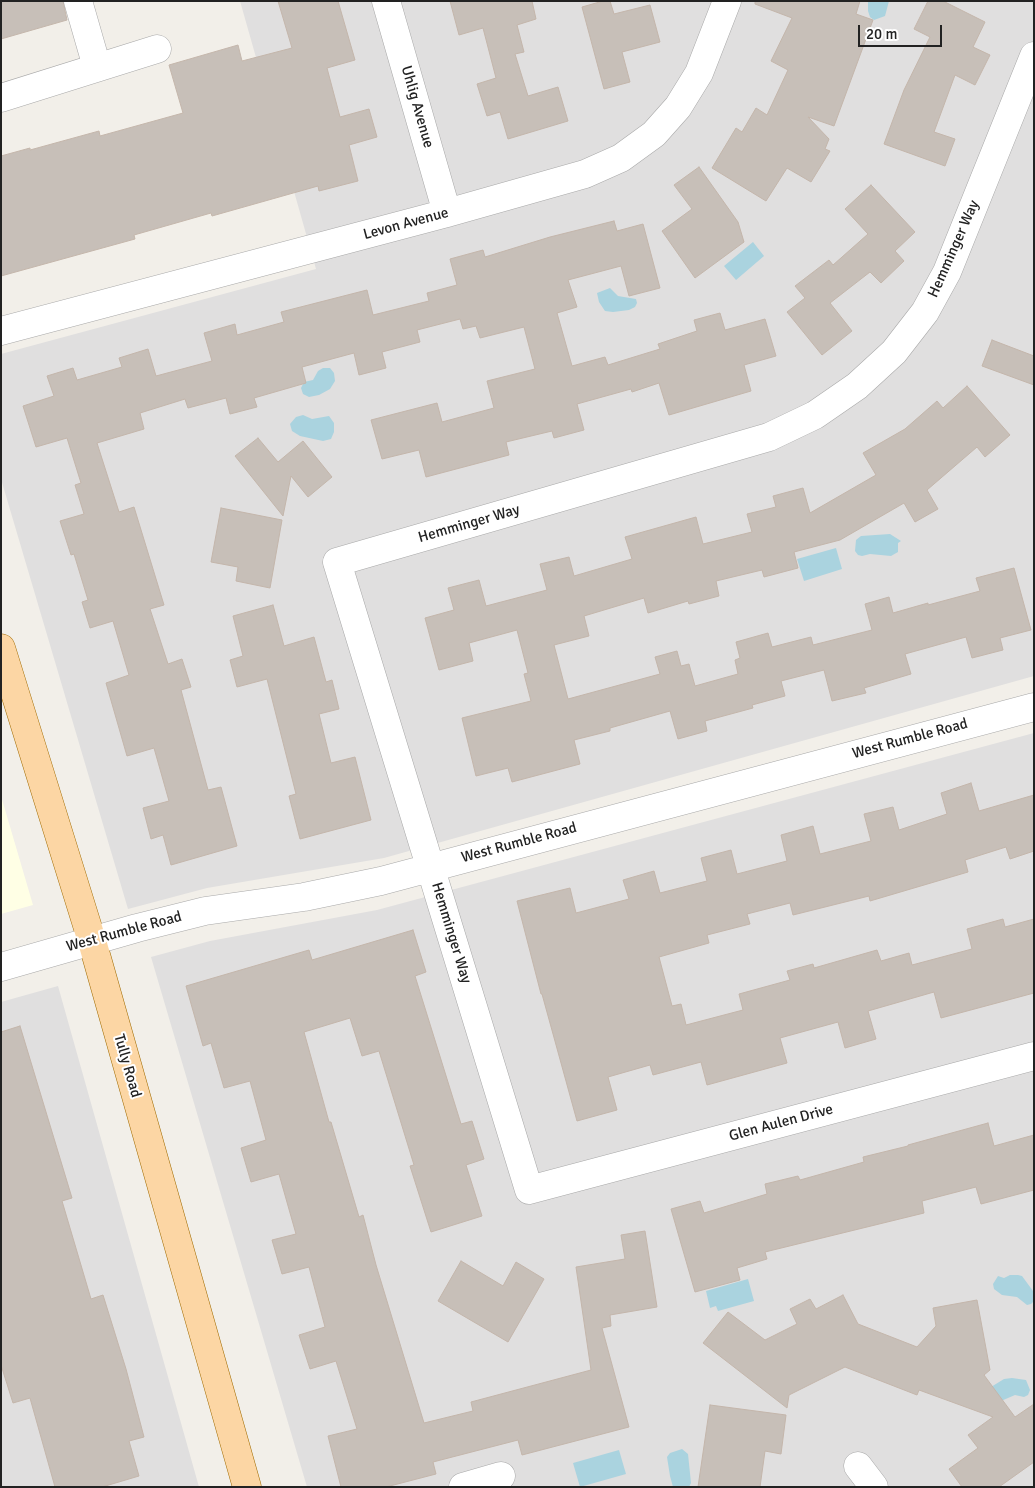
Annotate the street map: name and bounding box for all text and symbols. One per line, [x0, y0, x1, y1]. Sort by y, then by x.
scale bar [860, 15, 944, 47]
text: 20 m [866, 25, 897, 43]
street label: Uhlig Avenue [397, 64, 437, 150]
street label: Hemminger Way [924, 198, 984, 300]
street label: Levon Avenue [361, 204, 451, 244]
street label: Hemminger Way [416, 501, 522, 547]
street label: West Rumble Road [850, 715, 970, 763]
street label: West Rumble Road [459, 819, 579, 867]
street label: Hemminger Way [427, 880, 475, 986]
street label: West Rumble Road [64, 908, 184, 956]
street label: Tully Road [109, 1032, 145, 1100]
street label: Glen Aulen Drive [727, 1100, 835, 1146]

